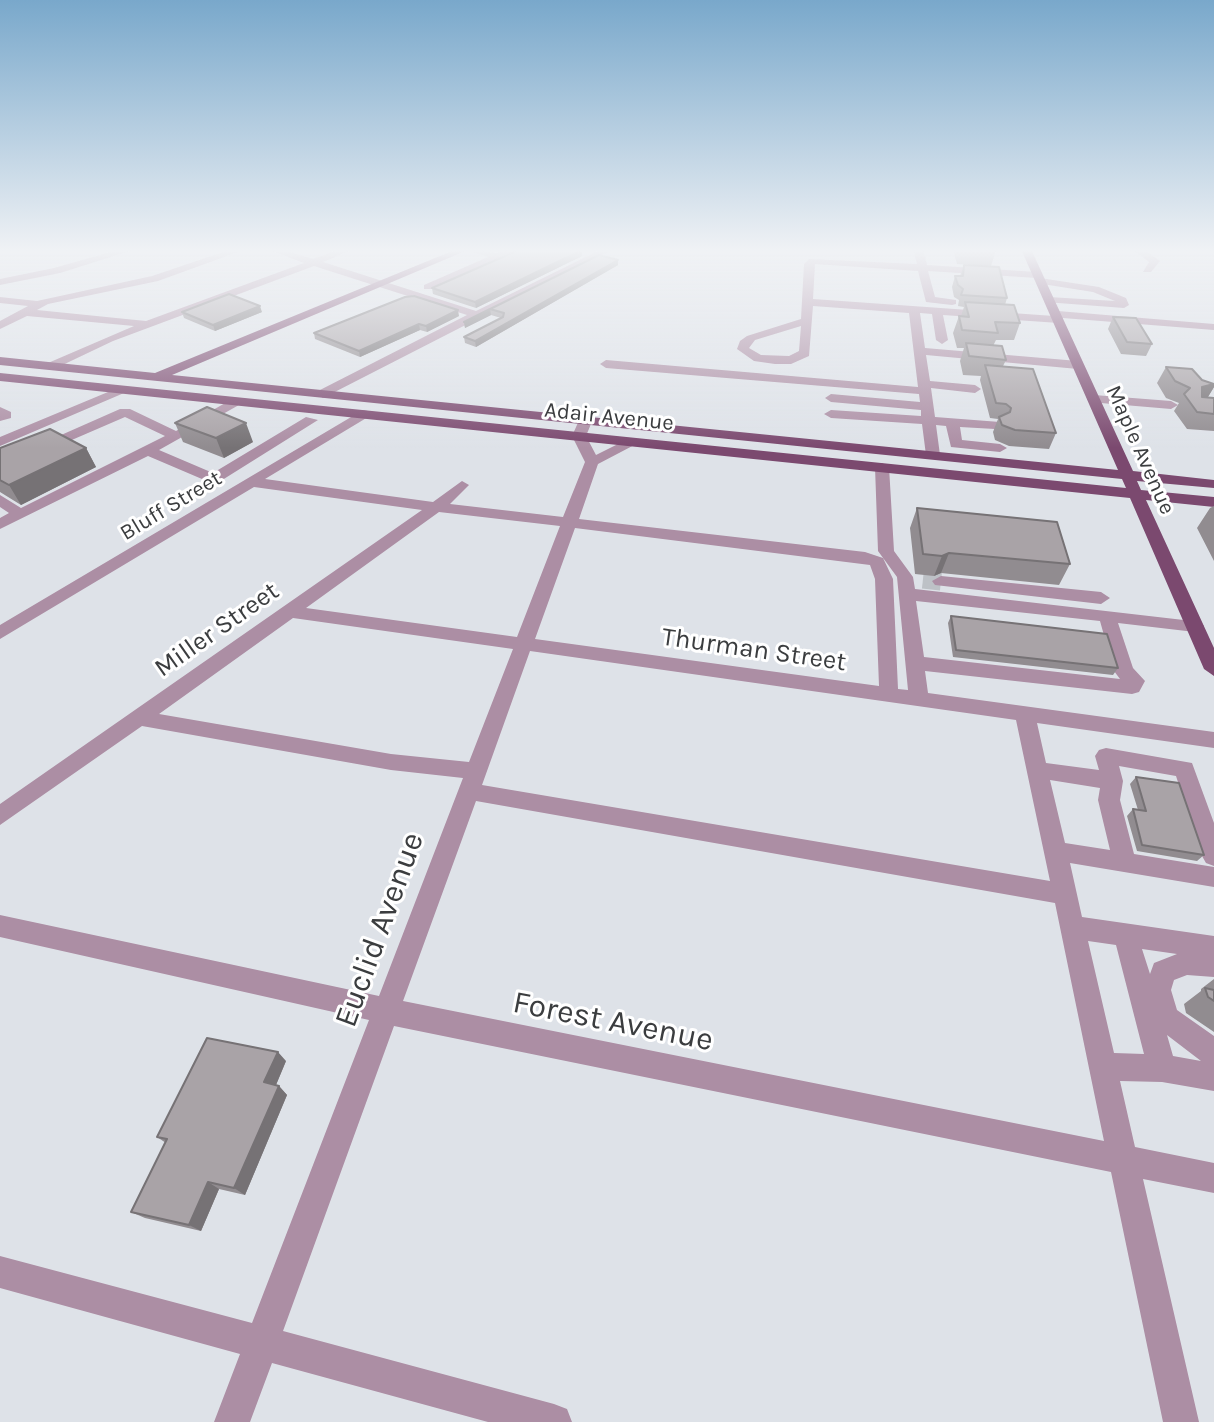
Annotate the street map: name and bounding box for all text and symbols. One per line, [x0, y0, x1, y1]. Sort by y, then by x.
street label: Maple Avenue [1100, 381, 1180, 519]
street label: Adair Avenue [543, 397, 675, 437]
street label: Bluff Street [115, 465, 227, 547]
street label: Miller Street [149, 576, 285, 684]
street label: Thurman Street [660, 622, 848, 678]
street label: Euclid Avenue [327, 827, 433, 1033]
street label: Forest Avenue [510, 984, 716, 1060]

